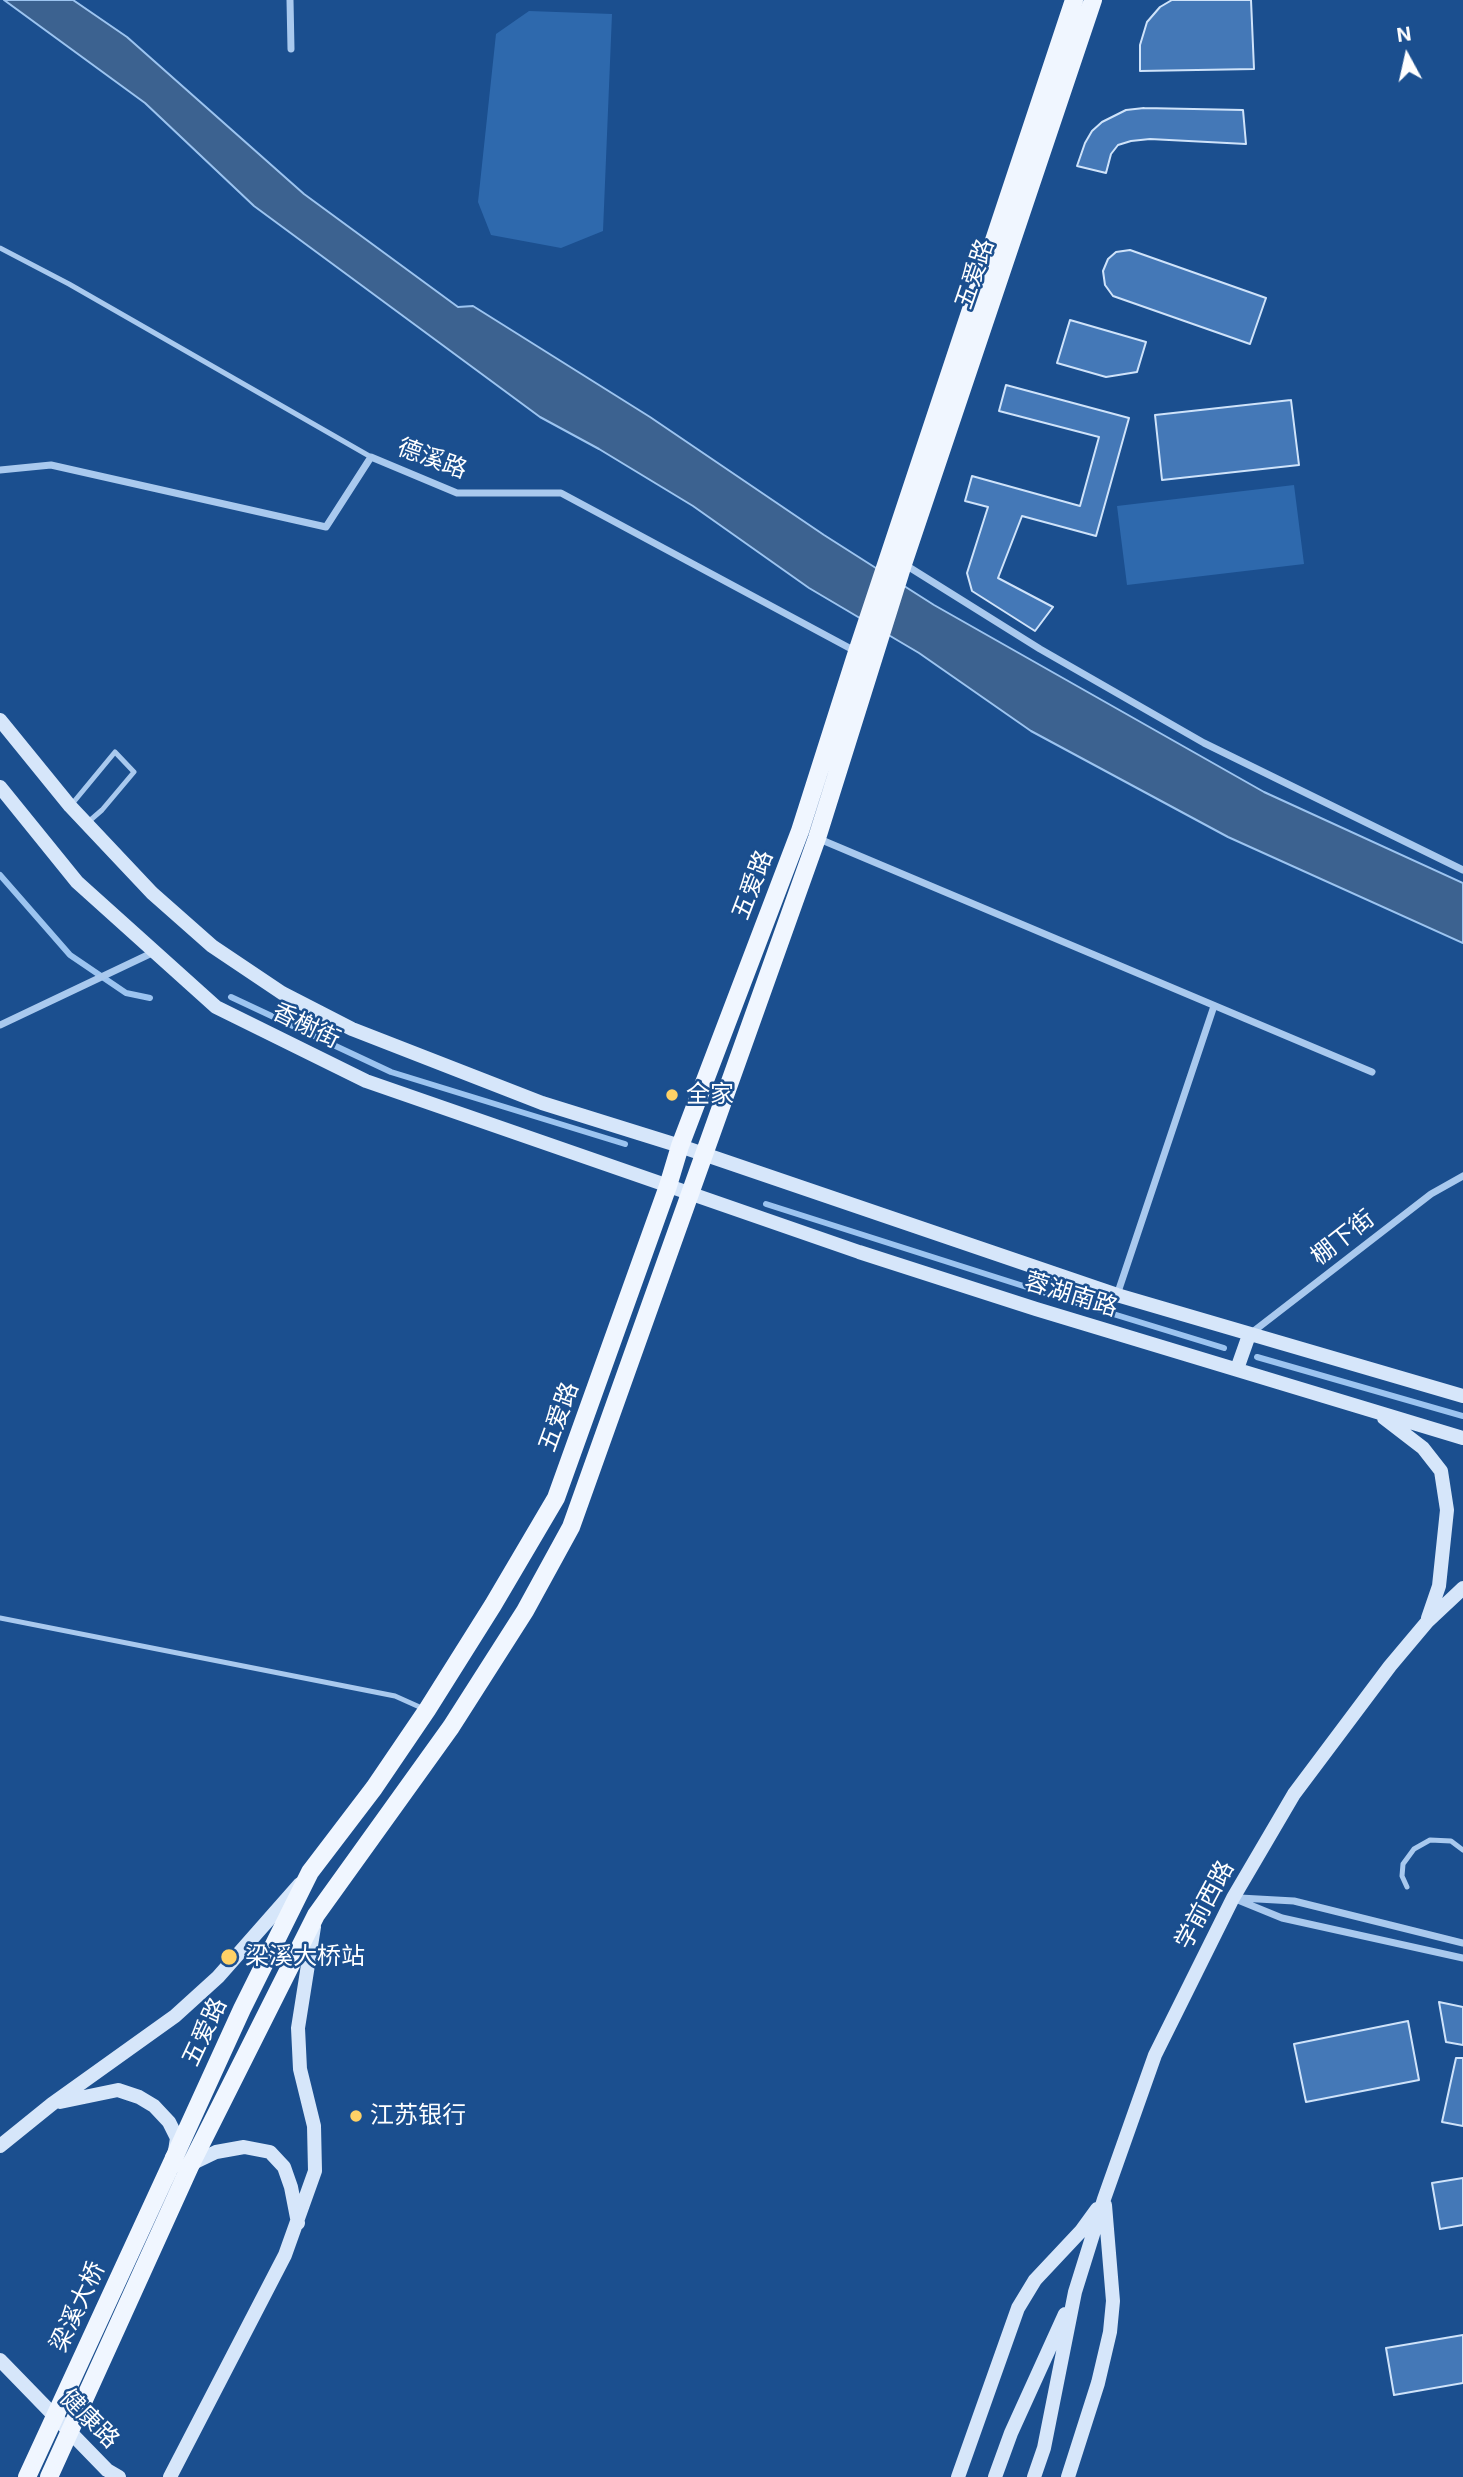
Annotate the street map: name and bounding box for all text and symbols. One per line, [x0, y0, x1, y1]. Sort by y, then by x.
north arrow [1372, 21, 1442, 91]
text: N [1395, 22, 1413, 47]
street label: 五爱路 [950, 235, 1000, 313]
street label: 德溪路 [393, 433, 471, 485]
street label: 五爱路 [727, 846, 779, 924]
street label: 香榭街 [267, 997, 345, 1055]
place label: 全家 [686, 1081, 734, 1109]
marker: 全家 [664, 1087, 680, 1103]
street label: 棚下街 [1306, 1204, 1380, 1272]
street label: 蓉湖南路 [1021, 1267, 1121, 1323]
street label: 五爱路 [533, 1378, 585, 1456]
street label: 学前西路 [1170, 1856, 1240, 1954]
place label: 梁溪大桥站 [245, 1943, 365, 1971]
marker: 梁溪大桥站 [219, 1947, 239, 1967]
street label: 五爱路 [177, 1993, 233, 2071]
place label: 江苏银行 [370, 2102, 466, 2130]
marker: 江苏银行 [348, 2108, 364, 2124]
street label: 梁溪大桥 [45, 2257, 111, 2357]
street label: 健康路 [53, 2383, 125, 2455]

